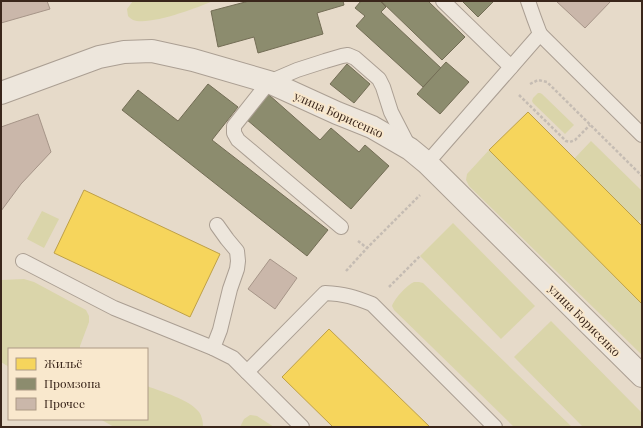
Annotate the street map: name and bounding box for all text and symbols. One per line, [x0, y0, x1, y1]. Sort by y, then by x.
street label: улица Борисенко [291, 87, 387, 141]
street label: улица Борисенко [545, 280, 625, 360]
legend [8, 348, 148, 420]
text: Жильё [44, 355, 82, 371]
text: Промзона [44, 375, 101, 391]
text: Прочее [44, 395, 85, 411]

